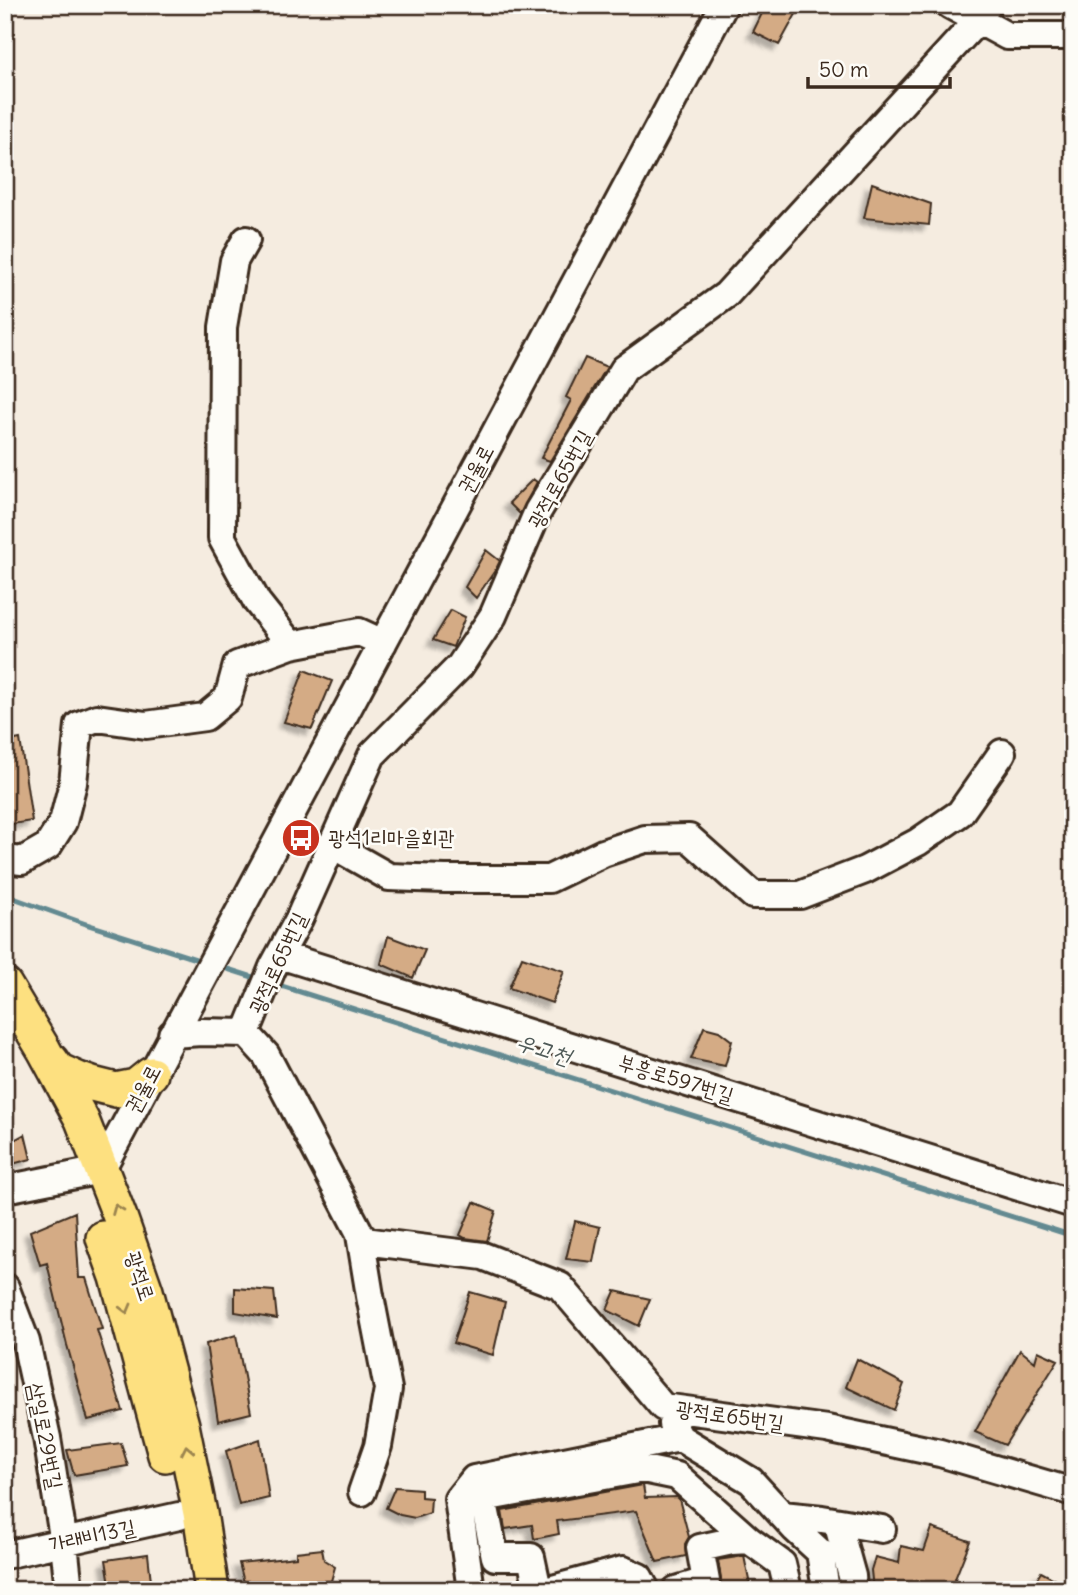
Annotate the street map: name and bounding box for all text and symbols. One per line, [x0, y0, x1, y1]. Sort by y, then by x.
scale bar [808, 46, 950, 90]
text: 50 m [819, 56, 868, 83]
street label: 광적로65번길 [521, 425, 598, 533]
street label: 권율로 [452, 440, 499, 497]
bus stop icon: 광석1리마을회관 [280, 817, 322, 859]
place label: 광석1리마을회관 [328, 824, 455, 851]
street label: 광적로65번길 [242, 908, 313, 1018]
water label: 우고천 [513, 1026, 577, 1072]
street label: 부흥로597번길 [615, 1048, 737, 1109]
street label: 권율로 [119, 1060, 166, 1117]
one-way arrow [111, 1203, 125, 1215]
street label: 광적로 [120, 1248, 161, 1304]
one-way arrow [117, 1302, 132, 1314]
street label: 삼일로29번길 [22, 1380, 69, 1492]
street label: 광적로65번길 [674, 1395, 786, 1436]
one-way arrow [180, 1444, 195, 1456]
street label: 가래비13길 [46, 1513, 138, 1558]

